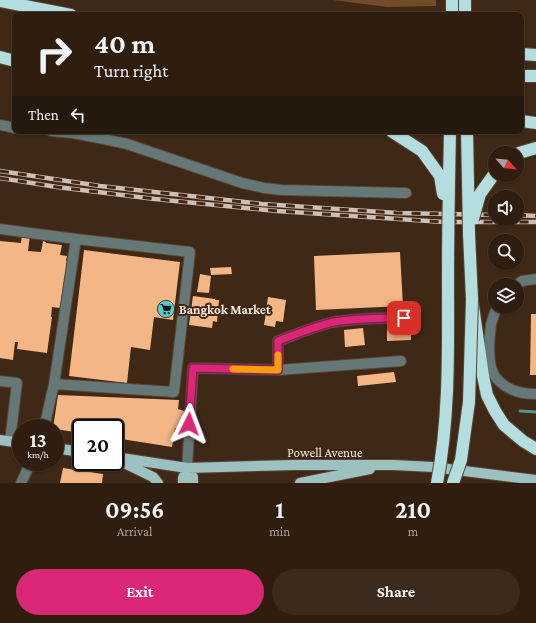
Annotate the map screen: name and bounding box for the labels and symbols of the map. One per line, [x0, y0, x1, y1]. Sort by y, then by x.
north arrow [488, 146, 524, 182]
supermarket icon: Bangkok Market [156, 299, 176, 319]
pin [387, 301, 421, 335]
place label: Bangkok Market [179, 302, 271, 317]
position arrow [168, 403, 210, 445]
speed limit sign: 20 [72, 419, 124, 471]
street label: Powell Avenue [287, 445, 363, 460]

